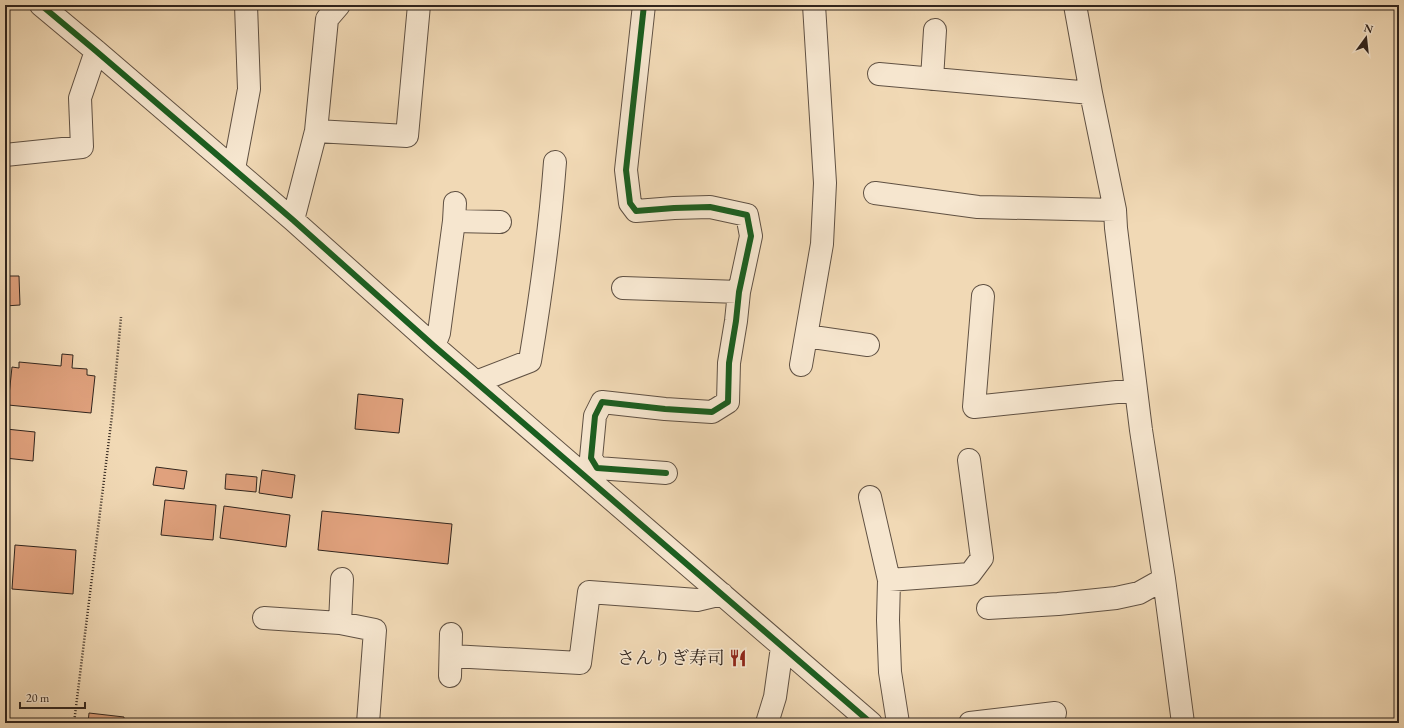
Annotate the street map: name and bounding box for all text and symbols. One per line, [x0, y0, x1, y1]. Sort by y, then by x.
north arrow [1346, 18, 1386, 58]
text: N [1362, 20, 1375, 36]
place label: さんりぎ寿司 [617, 646, 725, 669]
restaurant icon: さんりぎ寿司 [728, 648, 748, 668]
scale bar [20, 684, 85, 710]
text: 20 m [26, 690, 50, 706]

